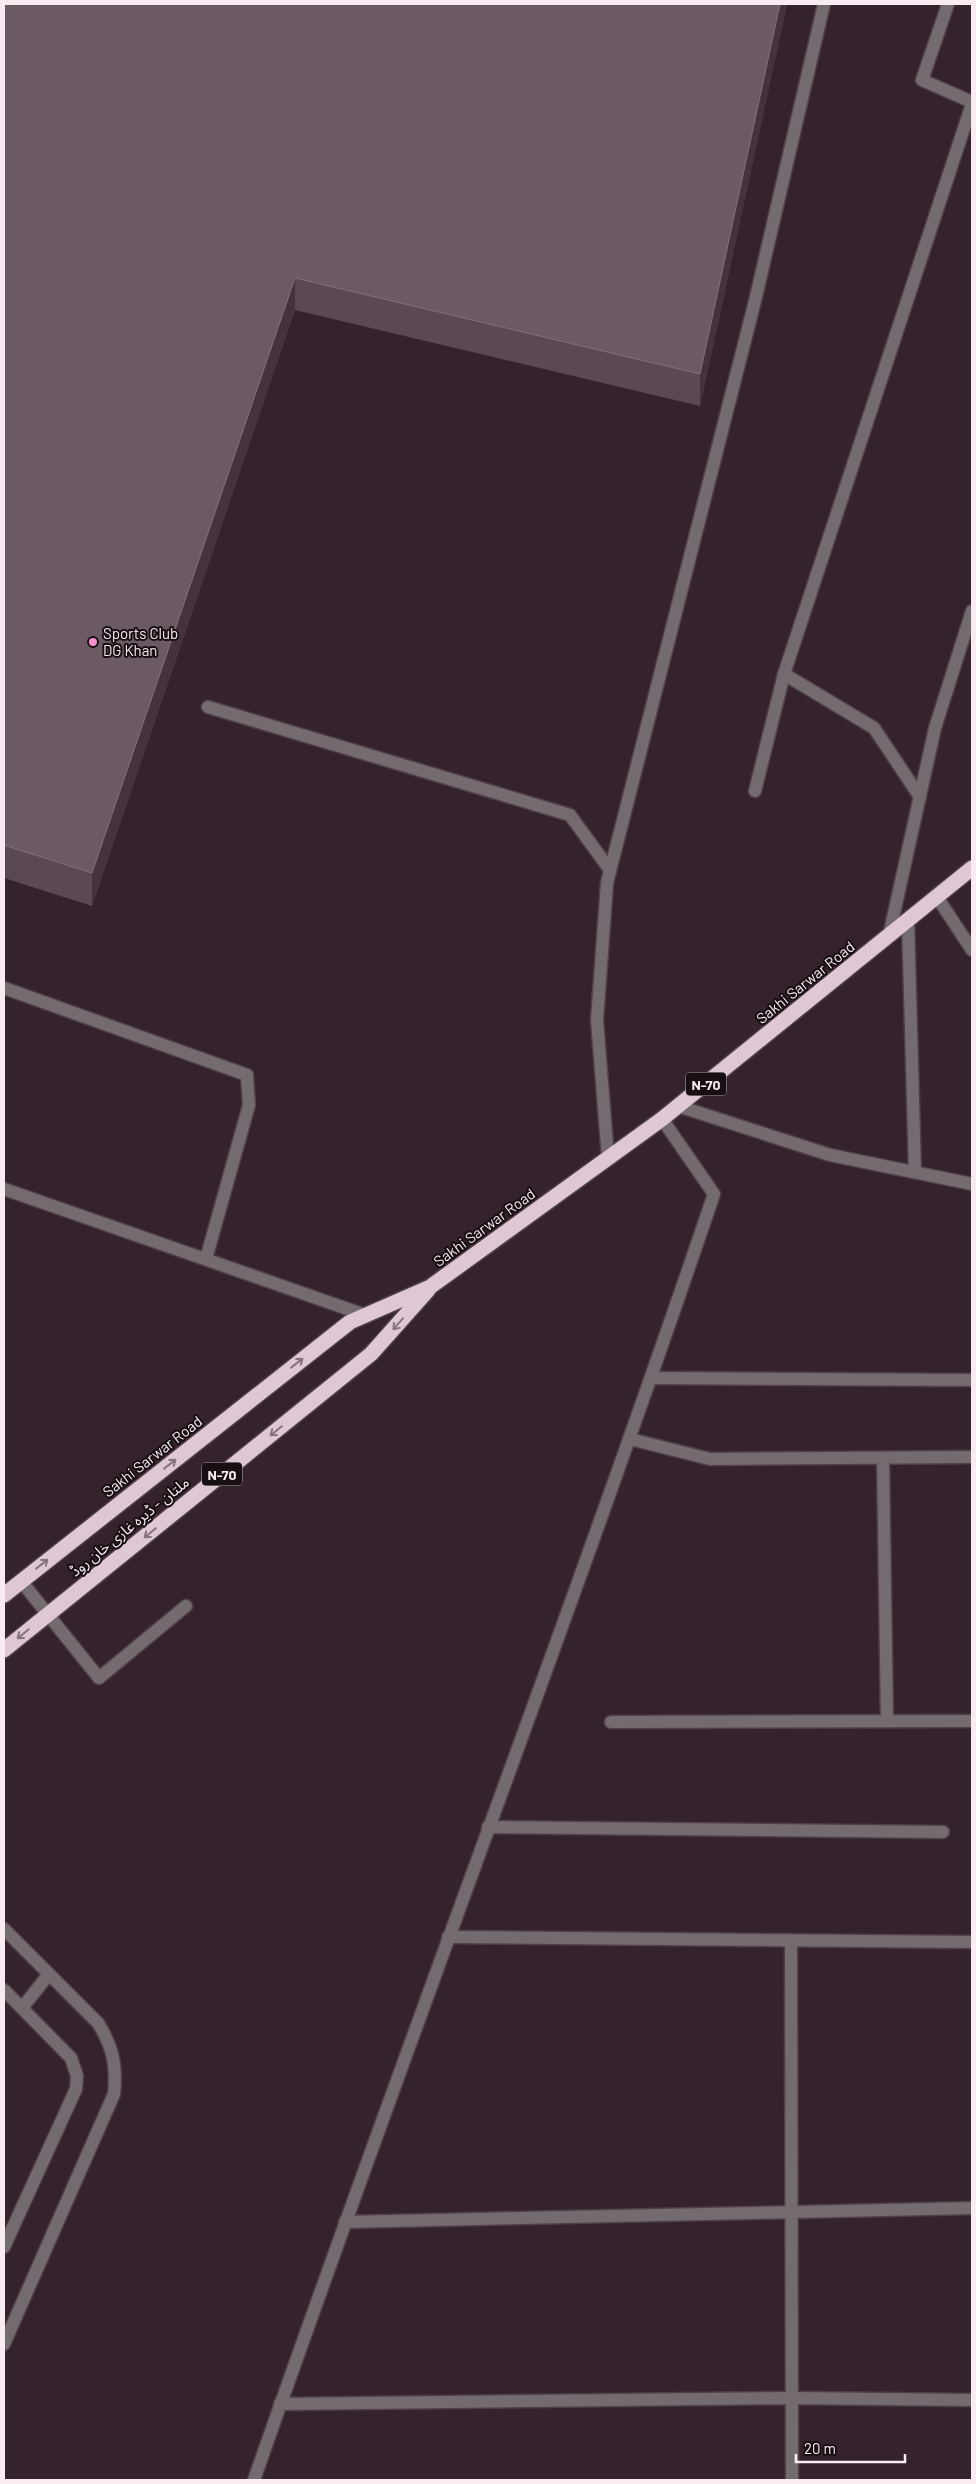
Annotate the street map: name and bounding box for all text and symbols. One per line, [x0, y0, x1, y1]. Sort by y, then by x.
place label: Sports Club DG Khan [103, 624, 178, 659]
marker: Sports Club DG Khan [87, 636, 99, 648]
street label: Sakhi Sarwar Road [752, 937, 858, 1027]
road number: N-70 [686, 1072, 726, 1096]
street label: Sakhi Sarwar Road [430, 1184, 538, 1270]
one-way arrow [392, 1317, 404, 1330]
one-way arrow [291, 1358, 304, 1369]
street label: Sakhi Sarwar Road [99, 1412, 205, 1500]
one-way arrow [270, 1425, 283, 1436]
one-way arrow [163, 1458, 176, 1469]
road number: N-70 [202, 1462, 242, 1486]
street label: ملتان - ڈیرہ غازی خان روڈ [66, 1472, 193, 1580]
one-way arrow [143, 1527, 156, 1538]
one-way arrow [35, 1559, 48, 1570]
one-way arrow [17, 1629, 30, 1640]
scale bar [796, 2432, 905, 2464]
text: 20 m [804, 2439, 836, 2457]

